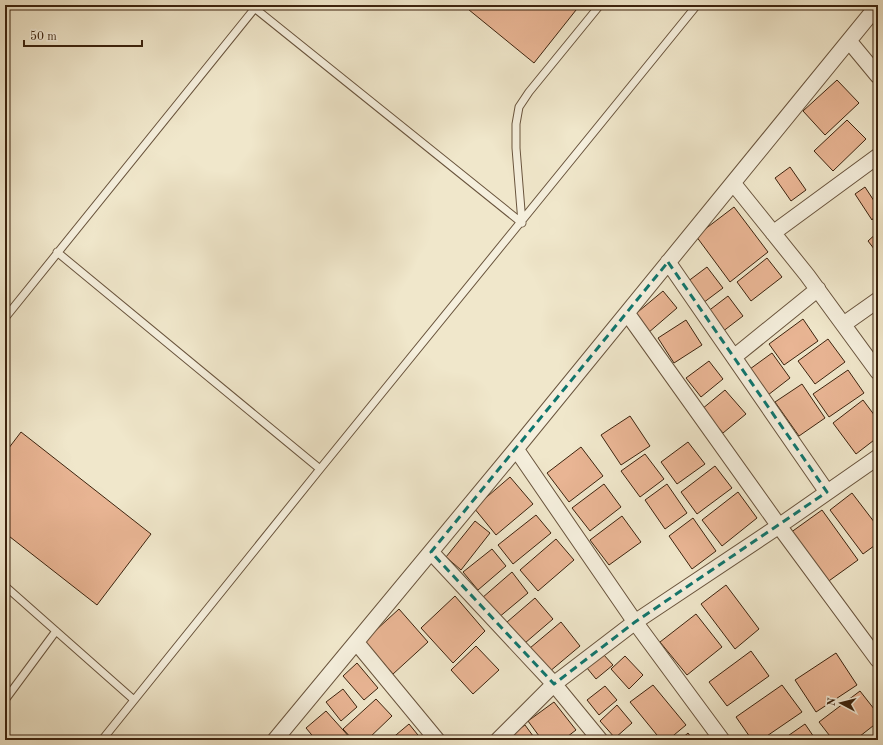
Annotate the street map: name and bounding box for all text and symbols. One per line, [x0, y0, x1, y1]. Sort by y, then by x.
scale bar [24, 22, 142, 48]
text: 50 m [30, 30, 57, 43]
north arrow [821, 683, 861, 723]
text: N [827, 697, 839, 707]

